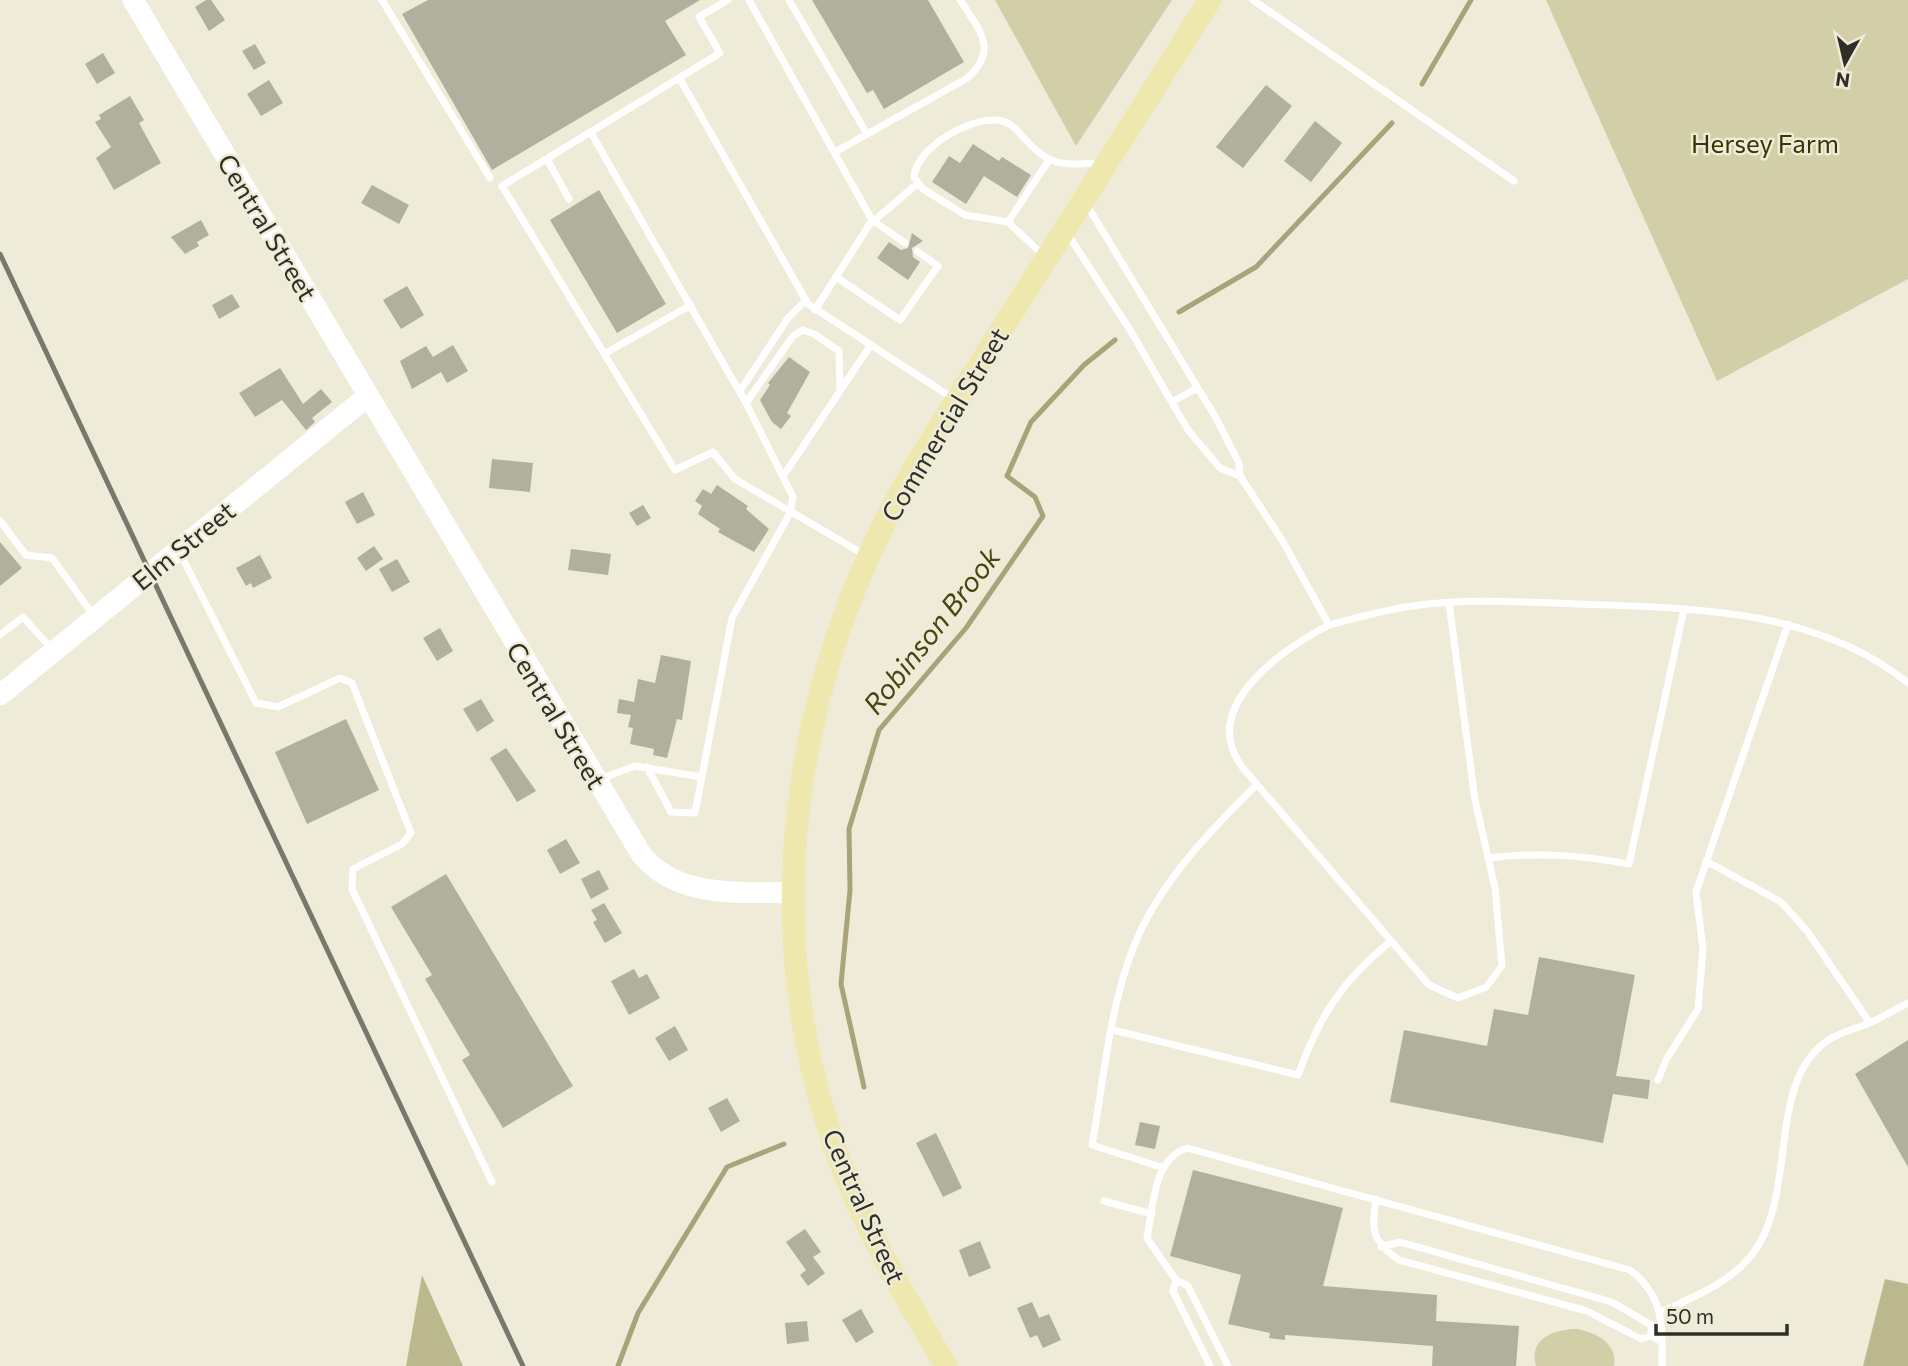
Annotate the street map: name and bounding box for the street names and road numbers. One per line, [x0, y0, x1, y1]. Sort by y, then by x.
street label: Central Street [212, 148, 324, 306]
street label: Commercial Street [874, 321, 1014, 527]
street label: Elm Street [125, 494, 241, 596]
street label: Central Street [501, 636, 613, 794]
street label: Central Street [817, 1124, 913, 1288]

